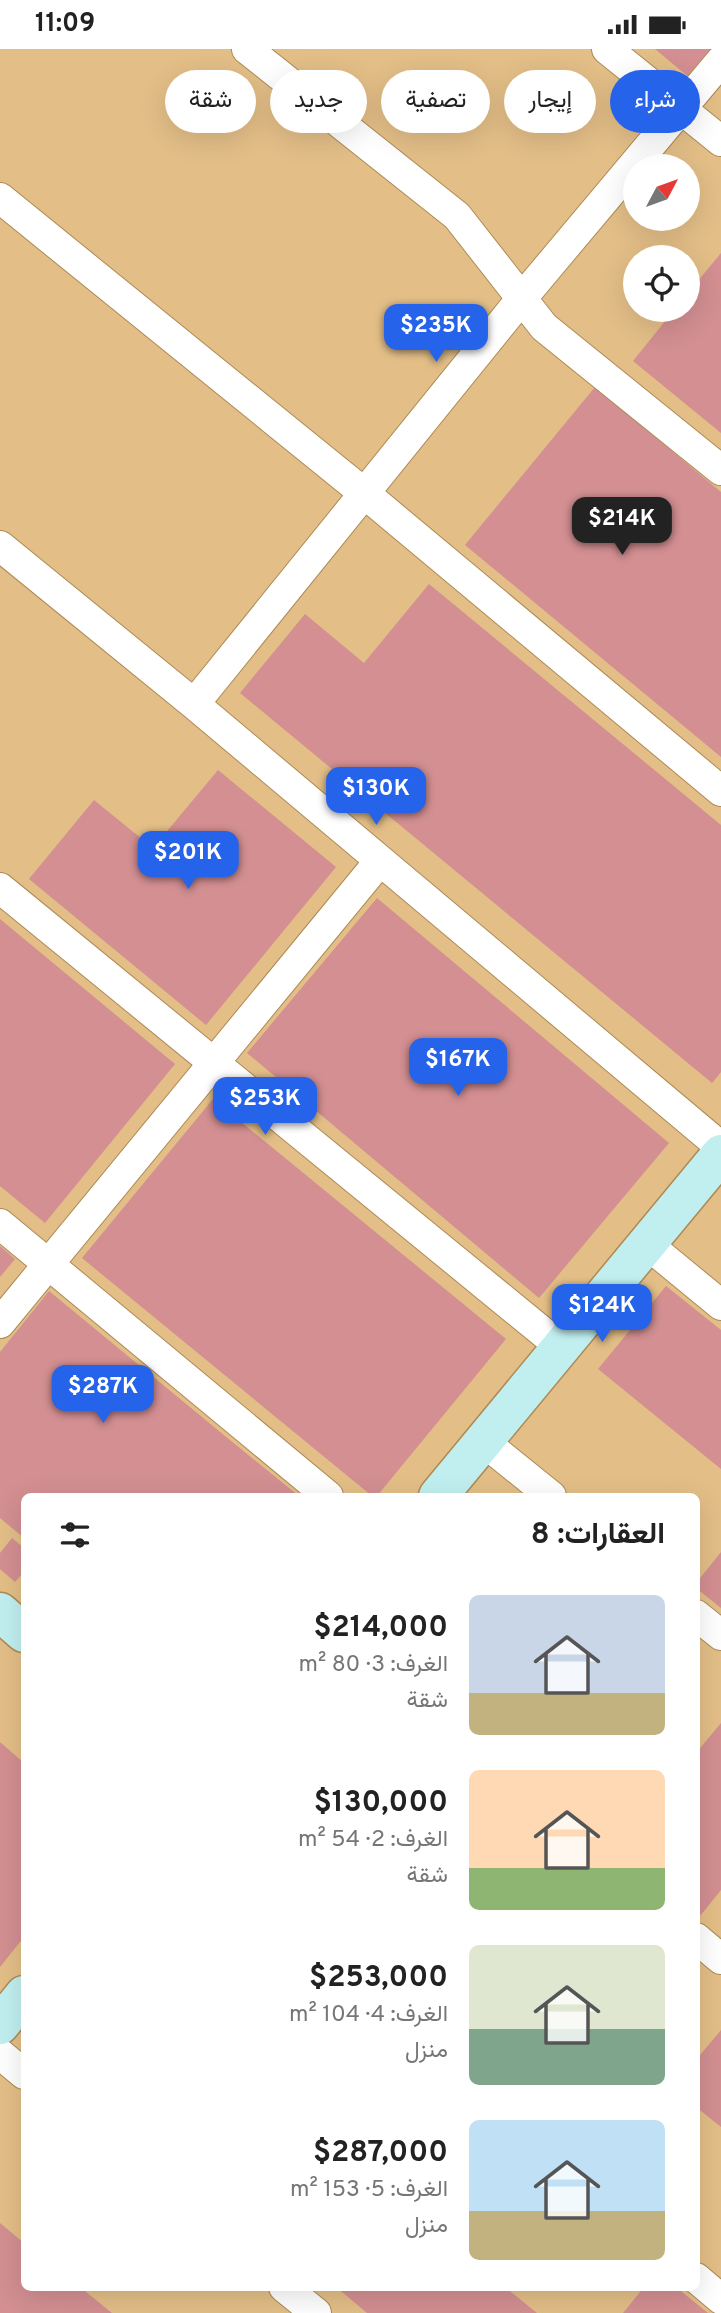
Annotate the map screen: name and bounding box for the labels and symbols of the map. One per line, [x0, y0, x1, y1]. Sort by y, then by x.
north arrow [623, 154, 700, 231]
pin: $235K [387, 305, 485, 364]
pin: $214K [573, 497, 671, 557]
pin: $130K [327, 767, 425, 827]
pin: $201K [139, 831, 237, 891]
pin: $167K [409, 1039, 507, 1098]
pin: $253K [216, 1077, 314, 1137]
pin: $124K [553, 1285, 651, 1344]
pin: $287K [54, 1365, 152, 1425]

